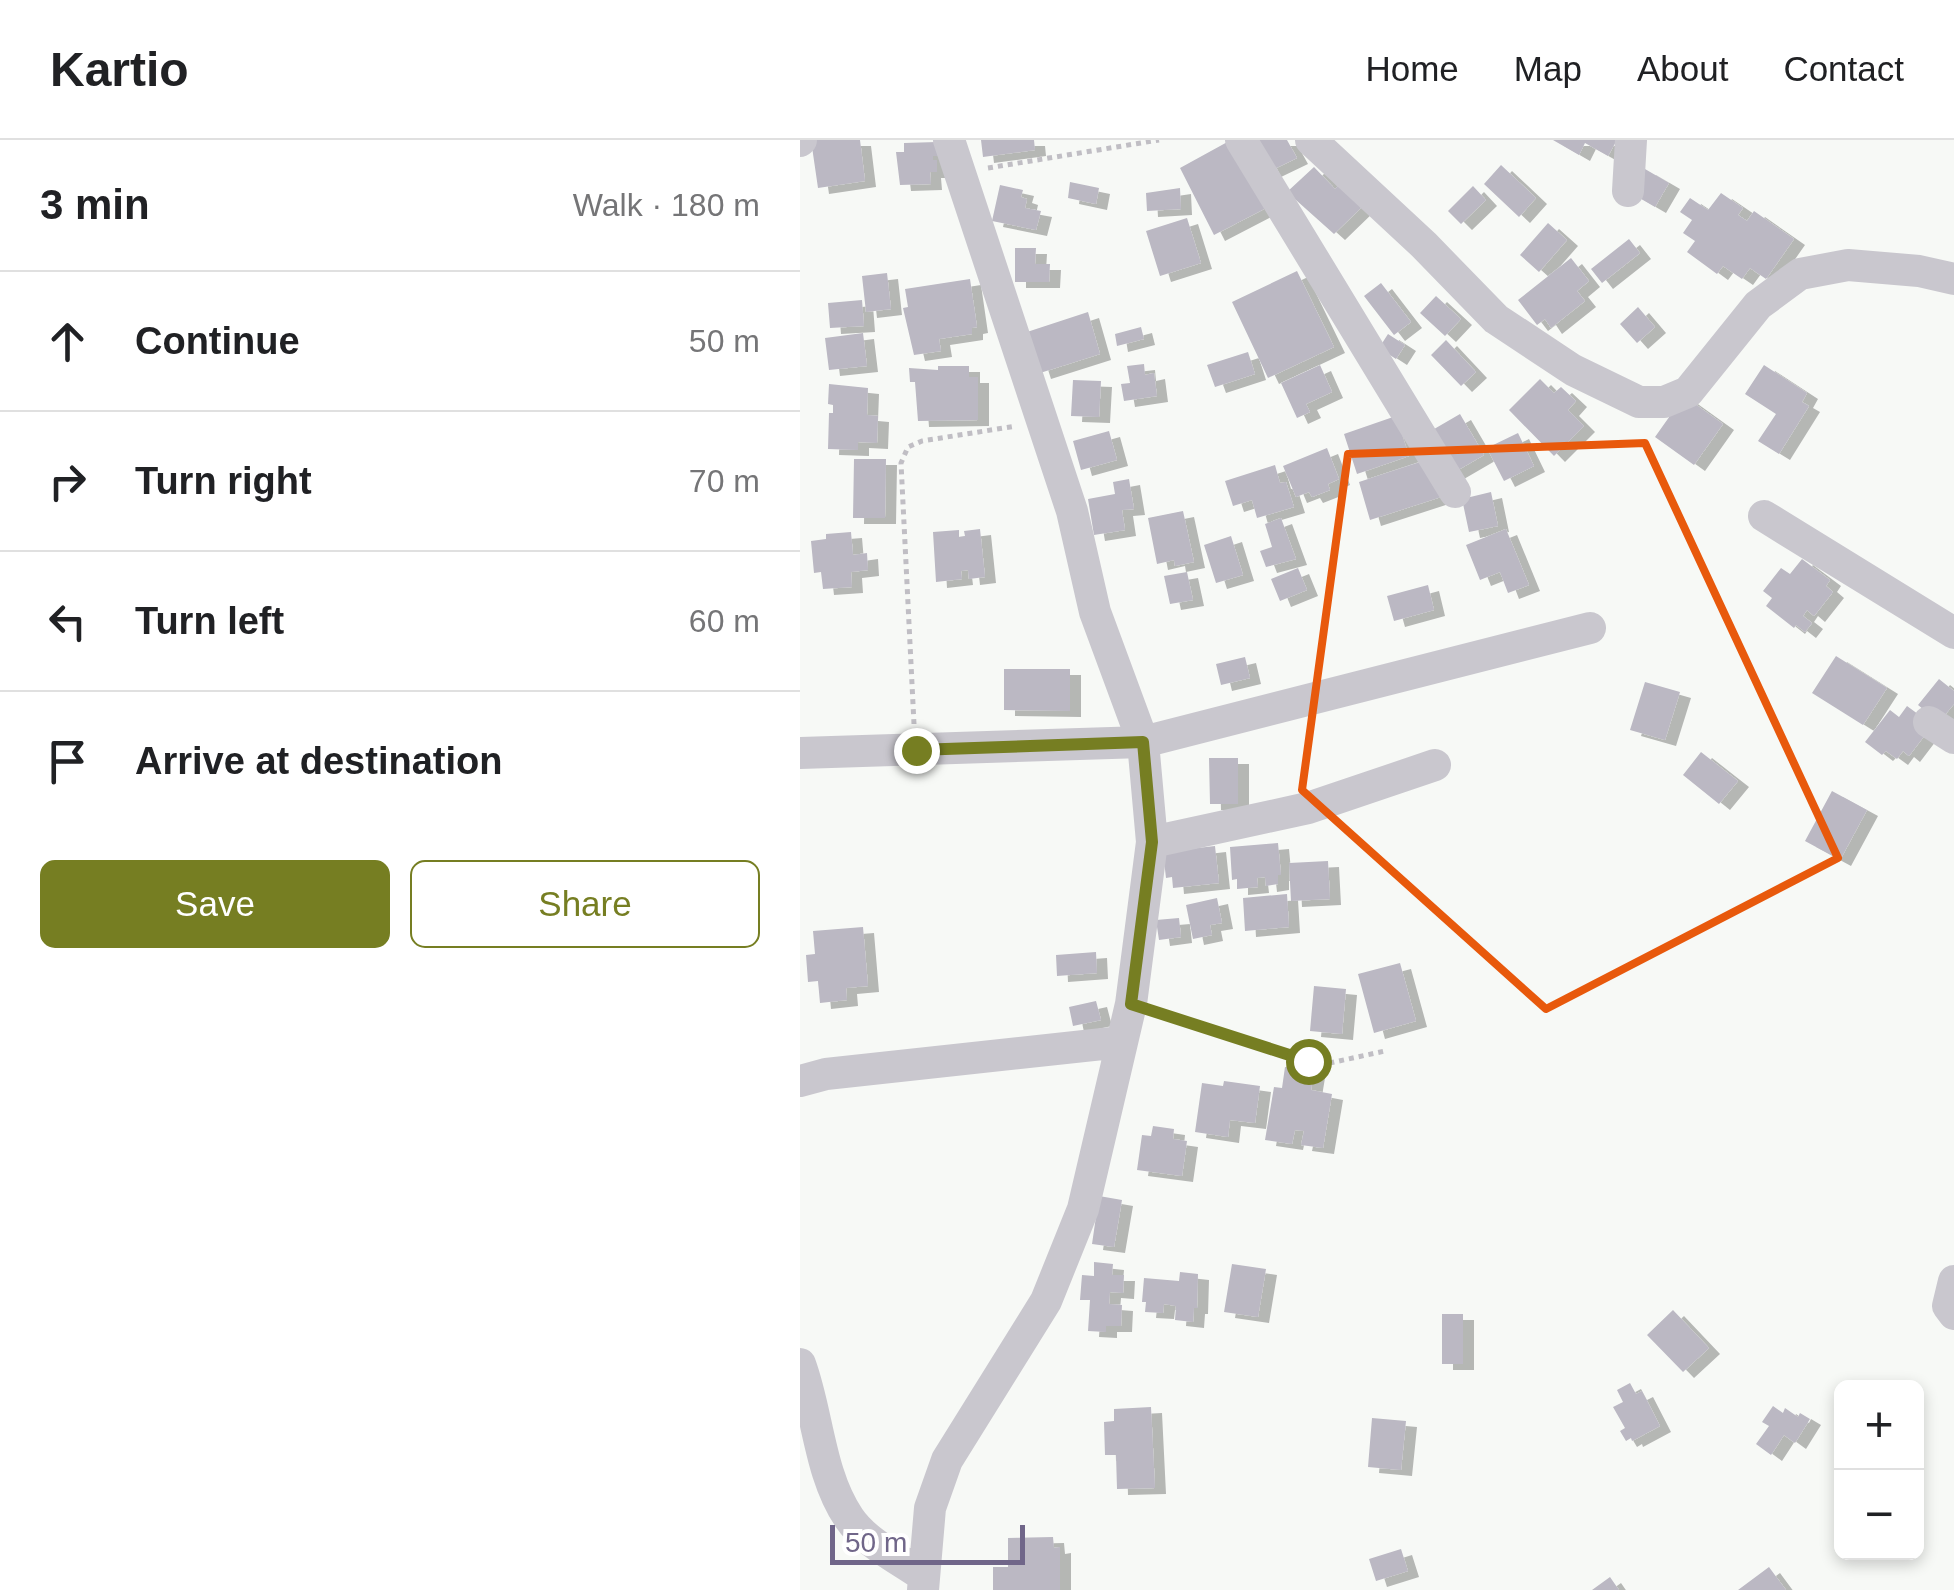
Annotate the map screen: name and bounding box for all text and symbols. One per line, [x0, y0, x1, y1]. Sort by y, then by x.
text: Kartio [50, 43, 189, 96]
text: Home [1365, 49, 1459, 88]
text: Map [1514, 49, 1582, 88]
text: About [1637, 49, 1728, 88]
text: Contact [1783, 49, 1904, 88]
text: 3 min [40, 181, 150, 228]
text: Walk · 180 m [573, 187, 760, 223]
icon: ahead [40, 314, 95, 369]
text: Continue [135, 320, 300, 362]
text: 50 m [689, 323, 760, 359]
icon: right [40, 454, 95, 509]
text: Turn right [135, 460, 312, 502]
text: 70 m [689, 463, 760, 499]
icon: left [40, 594, 95, 649]
text: Turn left [135, 600, 284, 642]
text: 60 m [689, 603, 760, 639]
route end [894, 728, 940, 774]
icon: arrive [40, 734, 95, 789]
text: Arrive at destination [135, 740, 502, 782]
button: Save [40, 860, 390, 948]
button: Share [410, 860, 760, 948]
route start [1286, 1039, 1332, 1085]
map controls [1834, 1380, 1924, 1560]
button: + [1834, 1380, 1924, 1470]
button: − [1834, 1470, 1924, 1560]
scale bar [830, 1520, 1025, 1564]
text: 50 m [845, 1527, 907, 1558]

